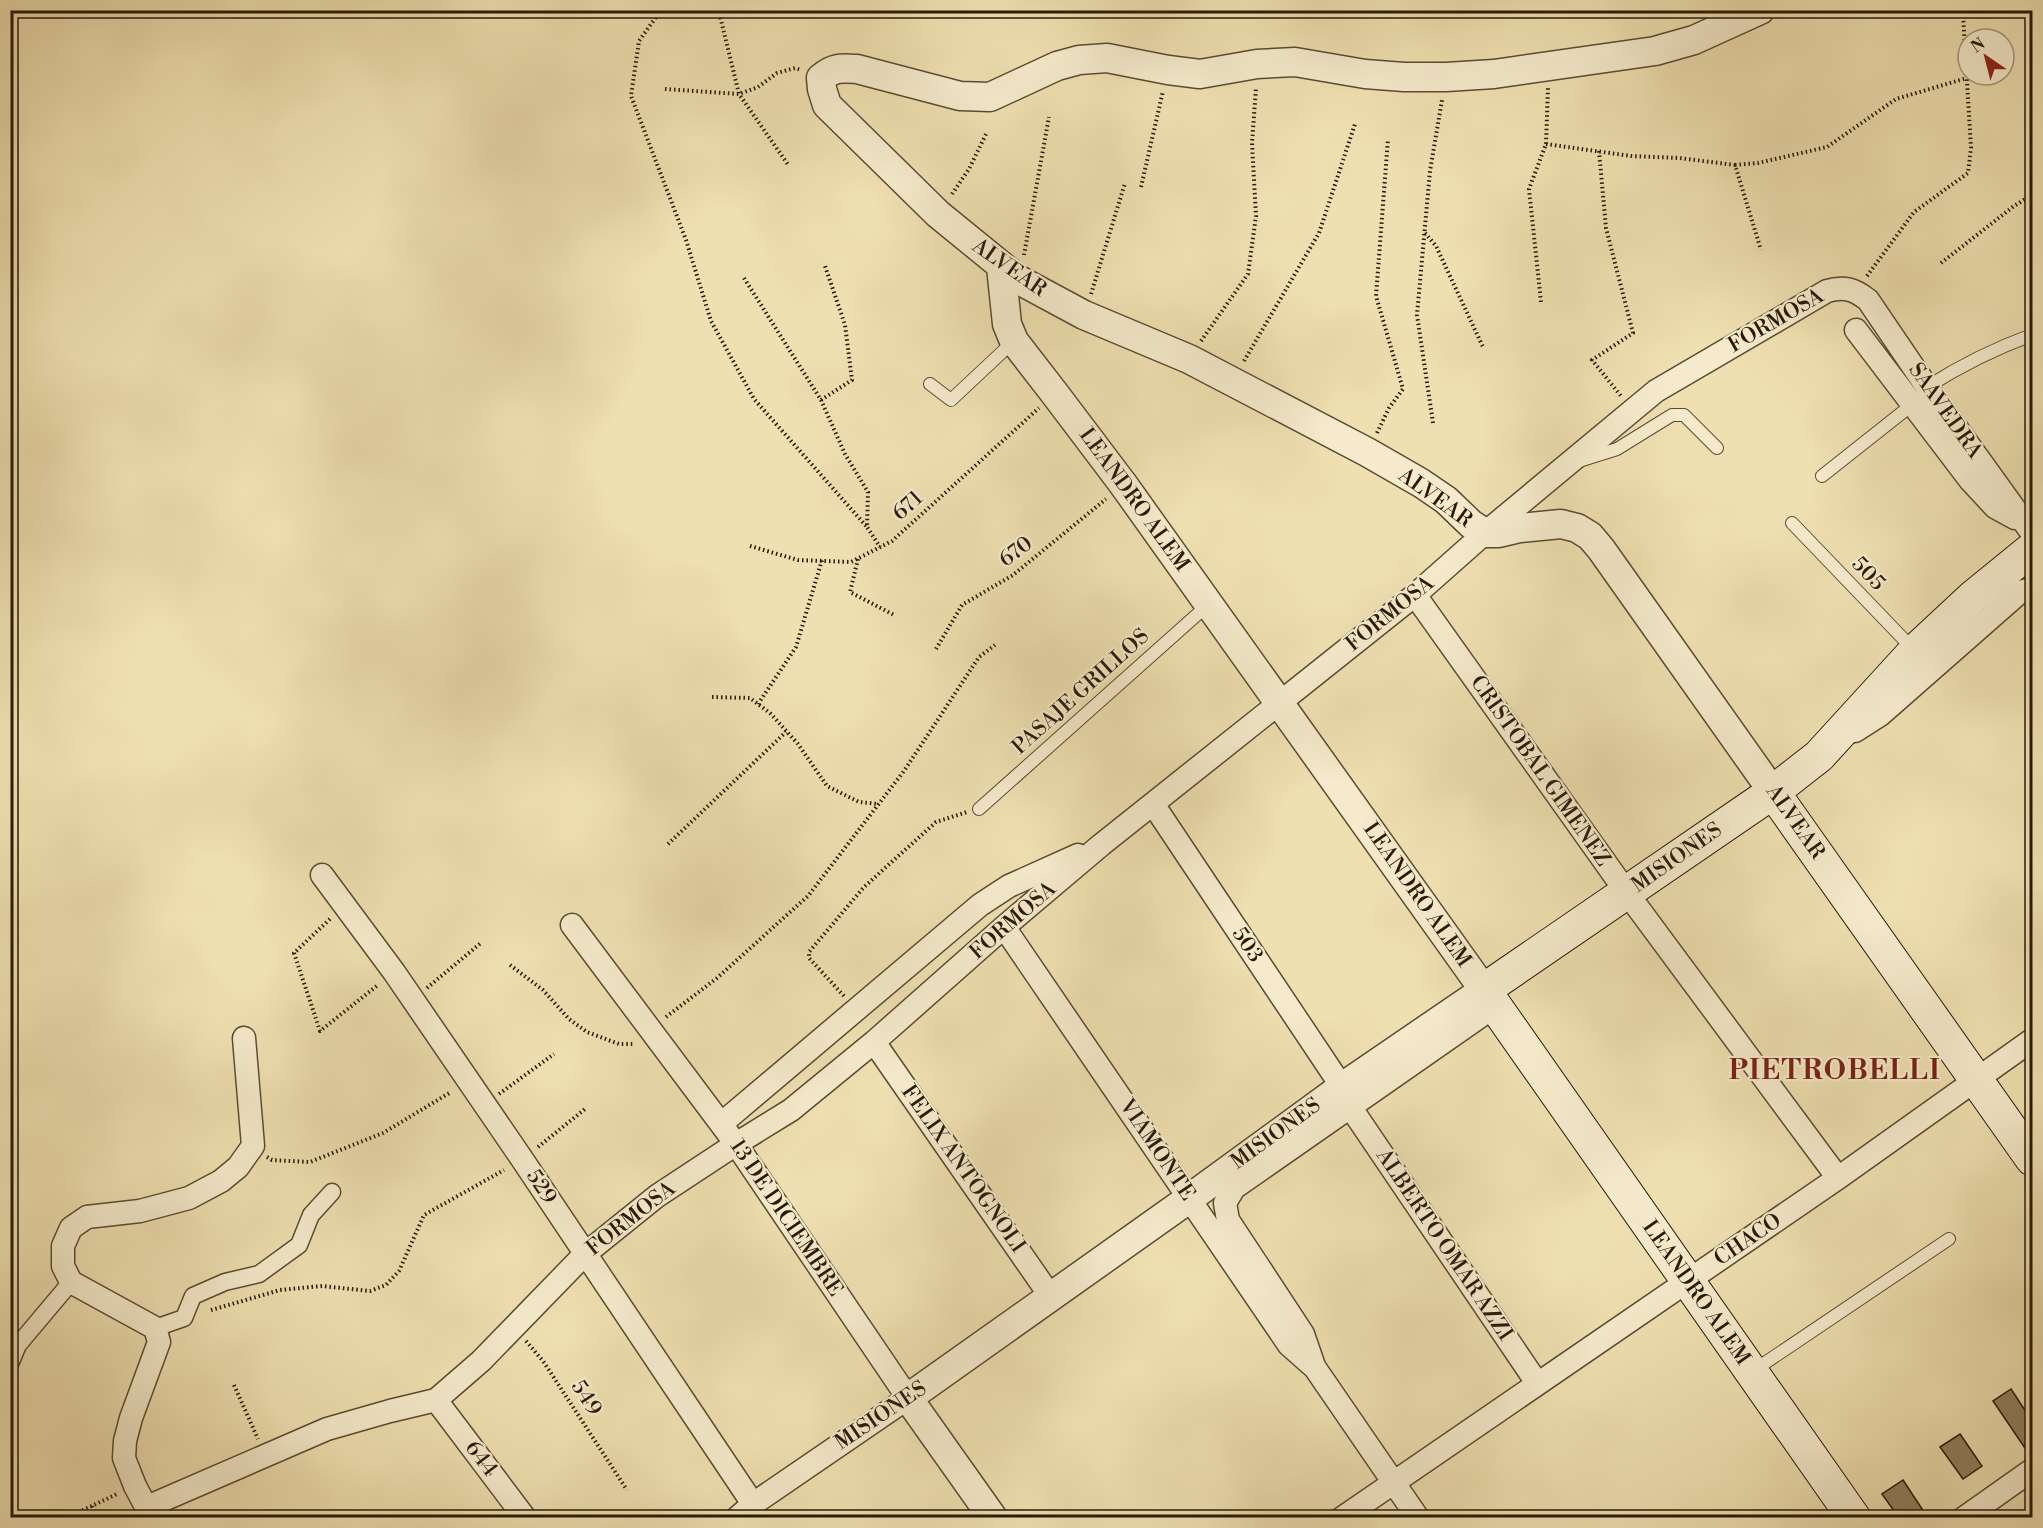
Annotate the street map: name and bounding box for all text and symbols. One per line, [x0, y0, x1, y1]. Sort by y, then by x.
north arrow [1956, 27, 2016, 87]
text: N [1967, 34, 1989, 57]
street label: ALVEAR [966, 233, 1052, 303]
street label: FORMOSA [1724, 283, 1829, 359]
street label: SAAVEDRA [1903, 358, 1988, 464]
street label: LEANDRO ALEM [1073, 423, 1195, 577]
street label: ALVEAR [1392, 462, 1477, 534]
street label: 671 [887, 486, 929, 526]
street label: 670 [994, 531, 1038, 573]
street label: 505 [1846, 552, 1890, 596]
street label: FORMOSA [1341, 570, 1440, 657]
street label: PASAJE GRILLOS [1007, 624, 1155, 760]
street label: CRISTOBAL GIMENEZ [1464, 671, 1616, 871]
street label: ALVEAR [1760, 779, 1830, 865]
street label: LEANDRO ALEM [1357, 817, 1477, 973]
street label: MISIONES [1627, 817, 1727, 899]
street label: FORMOSA [965, 876, 1062, 966]
street label: 503 [1226, 922, 1268, 968]
district label: PIETROBELLI [1729, 1054, 1941, 1088]
street label: FELIX ANTOGNOLI [895, 1080, 1031, 1258]
street label: VIAMONTE [1113, 1093, 1200, 1206]
street label: MISIONES [1226, 1093, 1326, 1175]
street label: 13 DE DICIEMBRE [724, 1135, 848, 1301]
street label: ALBERTO OMAR AZZI [1370, 1143, 1518, 1346]
street label: 529 [520, 1165, 562, 1209]
street label: FORMOSA [581, 1176, 681, 1262]
street label: CHACO [1709, 1208, 1787, 1272]
street label: LEANDRO ALEM [1636, 1215, 1756, 1371]
street label: 549 [565, 1375, 607, 1421]
street label: MISIONES [830, 1376, 932, 1456]
street label: 644 [459, 1436, 503, 1482]

